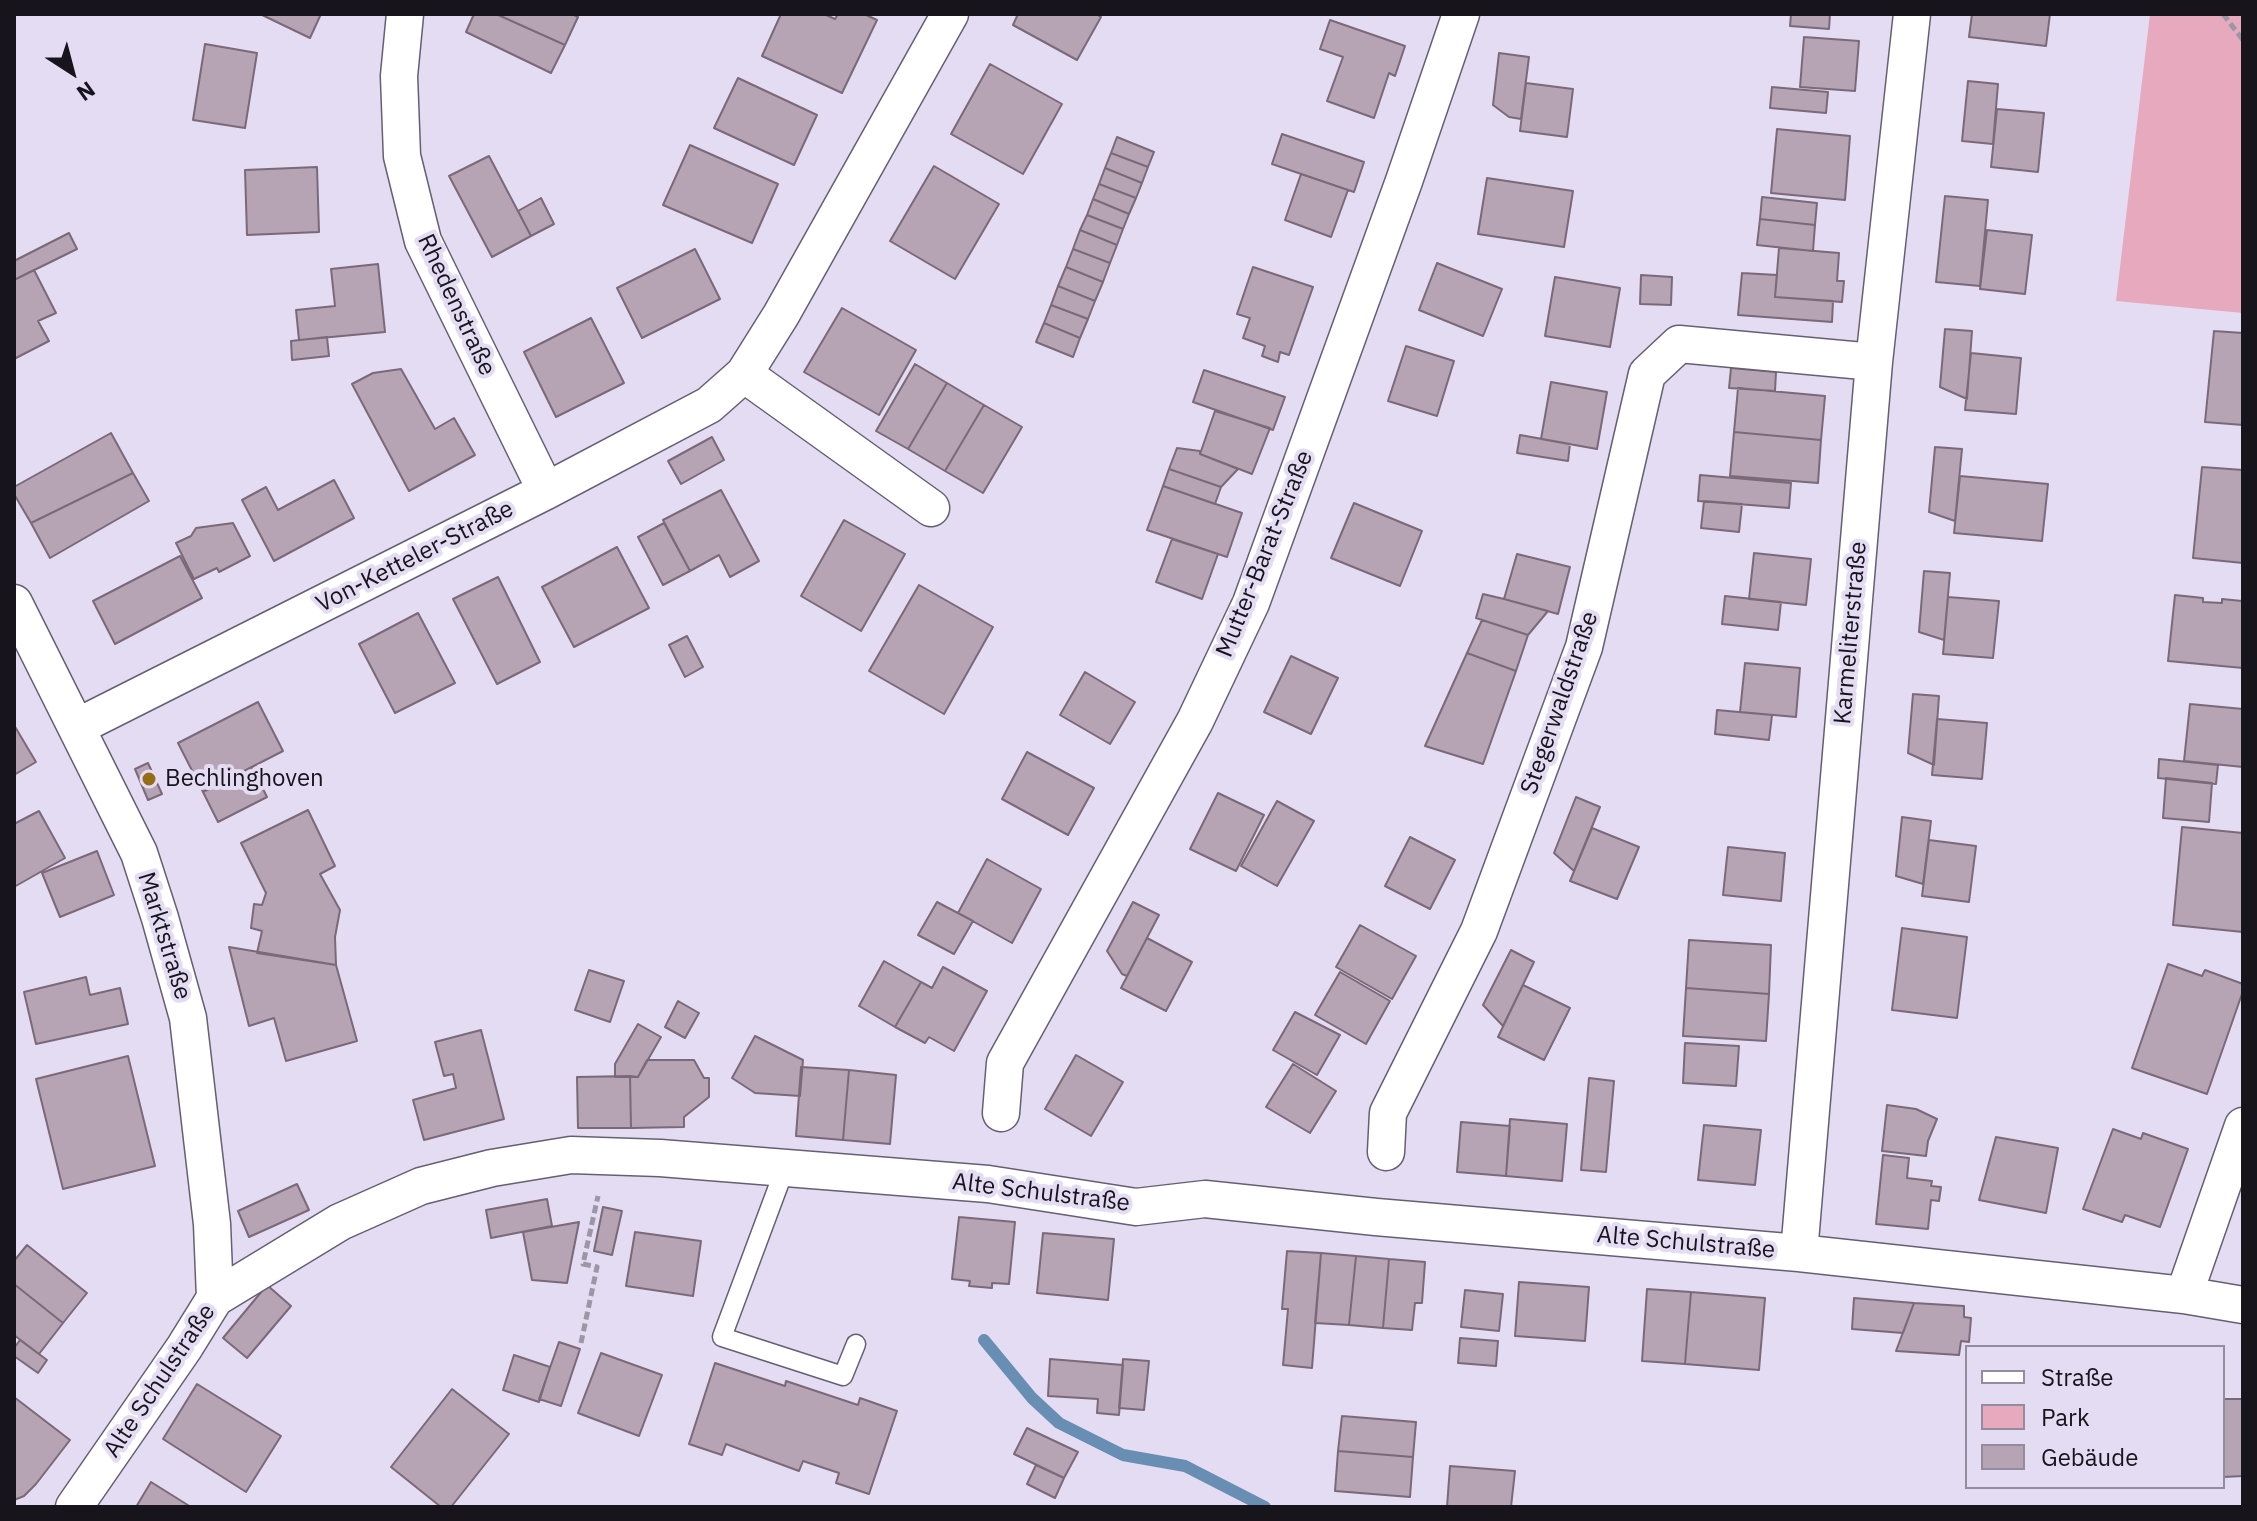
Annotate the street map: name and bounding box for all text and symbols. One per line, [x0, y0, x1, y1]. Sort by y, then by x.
north arrow [32, 32, 112, 112]
text: N [71, 75, 101, 108]
street label: Rhedenstraße [411, 230, 501, 380]
street label: Mutter-Barat-Straße [1210, 447, 1320, 661]
street label: Von-Ketteler-Straße [312, 495, 518, 619]
street label: Karmeliterstraße [1829, 540, 1873, 726]
street label: Stegerwaldstraße [1515, 608, 1605, 798]
place label: Bechlinghoven [165, 765, 324, 793]
marker: Bechlinghoven [140, 770, 158, 788]
street label: Marktstraße [131, 869, 197, 1003]
street label: Alte Schulstraße [951, 1168, 1131, 1218]
street label: Alte Schulstraße [1596, 1221, 1776, 1265]
street label: Alte Schulstraße [98, 1299, 222, 1463]
legend [1965, 1345, 2225, 1489]
text: Straße [2041, 1361, 2113, 1393]
text: Park [2041, 1401, 2090, 1433]
text: Gebäude [2041, 1441, 2138, 1473]

